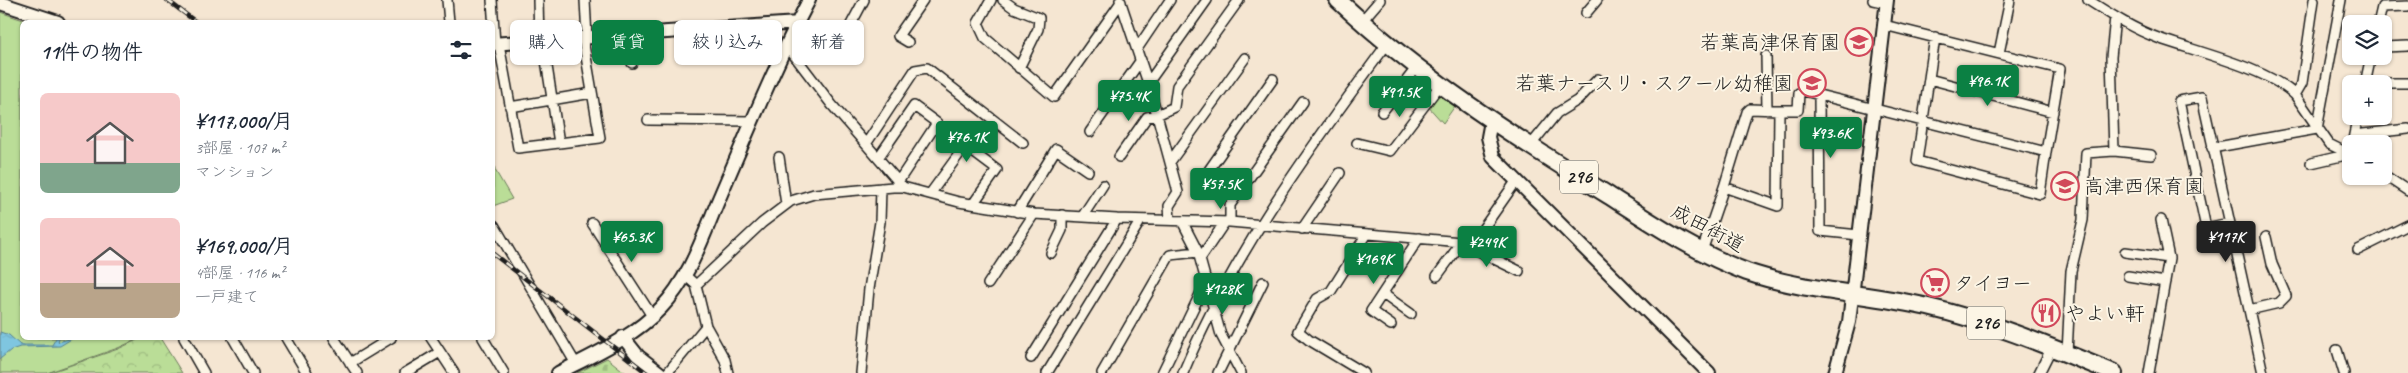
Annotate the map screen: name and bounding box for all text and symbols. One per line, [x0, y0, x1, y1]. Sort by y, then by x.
map controls [2342, 15, 2392, 185]
button: layers [2342, 15, 2392, 65]
chip: 購入 [510, 20, 582, 65]
chip: 賃貸 [592, 20, 664, 65]
chip: 絞り込み [674, 20, 782, 65]
chip: 新着 [792, 20, 864, 65]
school or university icon: 若葉高津保育園 [1844, 27, 1874, 57]
place label: 若葉高津保育園 [1700, 30, 1840, 55]
icon: filters [447, 36, 475, 64]
text: 11件の物件 [40, 39, 143, 65]
pin: ¥96.1K [1947, 64, 2029, 107]
school or university icon: 若葉ナースリ・スクール幼稚園 [1797, 68, 1827, 98]
place label: 若葉ナースリ・スクール幼稚園 [1515, 71, 1793, 96]
text: ¥96.1K [1968, 71, 2008, 91]
button: + [2342, 75, 2392, 125]
pin: ¥91.5K [1359, 76, 1441, 118]
pin: ¥75.4K [1088, 80, 1170, 122]
text: ¥91.5K [1380, 82, 1420, 102]
text: ¥75.4K [1109, 86, 1149, 106]
text: ¥117,000/月 [195, 108, 293, 134]
icon: home [80, 113, 140, 173]
pin: ¥93.6K [1790, 116, 1872, 159]
pin: ¥76.1K [926, 120, 1008, 163]
text: ¥93.6K [1811, 123, 1851, 143]
text: ¥76.1K [947, 127, 987, 147]
button: − [2342, 135, 2392, 185]
text: 3部屋 · 107 m² [195, 138, 285, 158]
road number: 296 [1560, 160, 1598, 193]
text: マンション [195, 162, 274, 182]
pin: ¥57.5K [1180, 168, 1262, 210]
school or university icon: 高津西保育園 [2050, 171, 2080, 201]
text: ¥57.5K [1201, 174, 1241, 194]
place label: 高津西保育園 [2084, 174, 2204, 199]
street label: 成田街道 [1667, 198, 1749, 258]
pin: ¥65.3K [591, 220, 673, 263]
pin: ¥117K [2191, 220, 2261, 263]
pin: ¥249K [1452, 226, 1522, 268]
text: ¥65.3K [612, 227, 652, 247]
text: ¥117K [2208, 227, 2244, 247]
text: ¥249K [1469, 232, 1505, 252]
text: ¥169,000/月 [195, 233, 293, 259]
icon: home [80, 238, 140, 298]
pin: ¥169K [1339, 242, 1409, 285]
text: ¥169K [1355, 249, 1393, 269]
text: 4部屋 · 116 m² [195, 263, 285, 283]
supermarket icon: タイヨー [1920, 268, 1950, 298]
place label: タイヨー [1954, 271, 2032, 296]
pin: ¥128K [1188, 272, 1258, 315]
text: ¥128K [1205, 279, 1241, 299]
text: 一戸建て [195, 287, 259, 307]
restaurant icon: やよい軒 [2031, 298, 2061, 328]
place label: やよい軒 [2065, 301, 2145, 326]
road number: 296 [1967, 306, 2005, 339]

